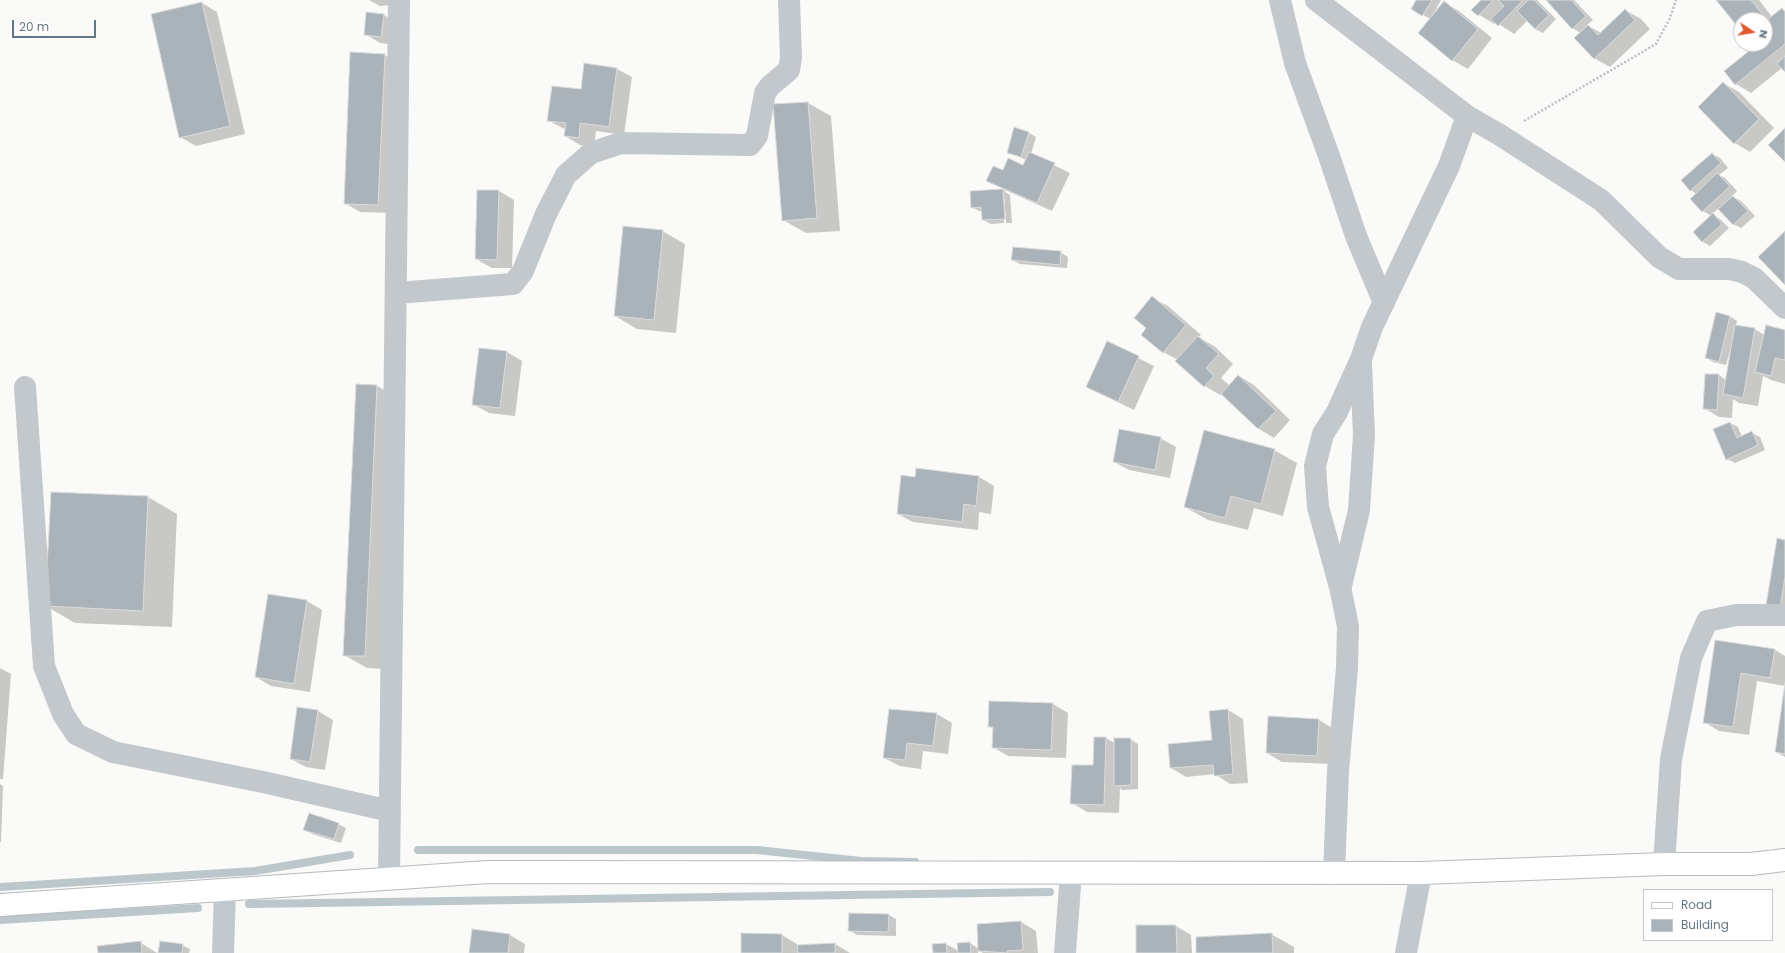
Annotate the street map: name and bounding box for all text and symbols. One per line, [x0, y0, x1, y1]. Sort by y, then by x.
scale bar [14, 12, 98, 38]
north arrow [1733, 12, 1773, 52]
text: 20 m [19, 18, 49, 35]
text: N [1755, 29, 1772, 40]
legend [1643, 889, 1773, 941]
text: Road [1681, 896, 1712, 913]
text: Building [1681, 916, 1729, 933]

